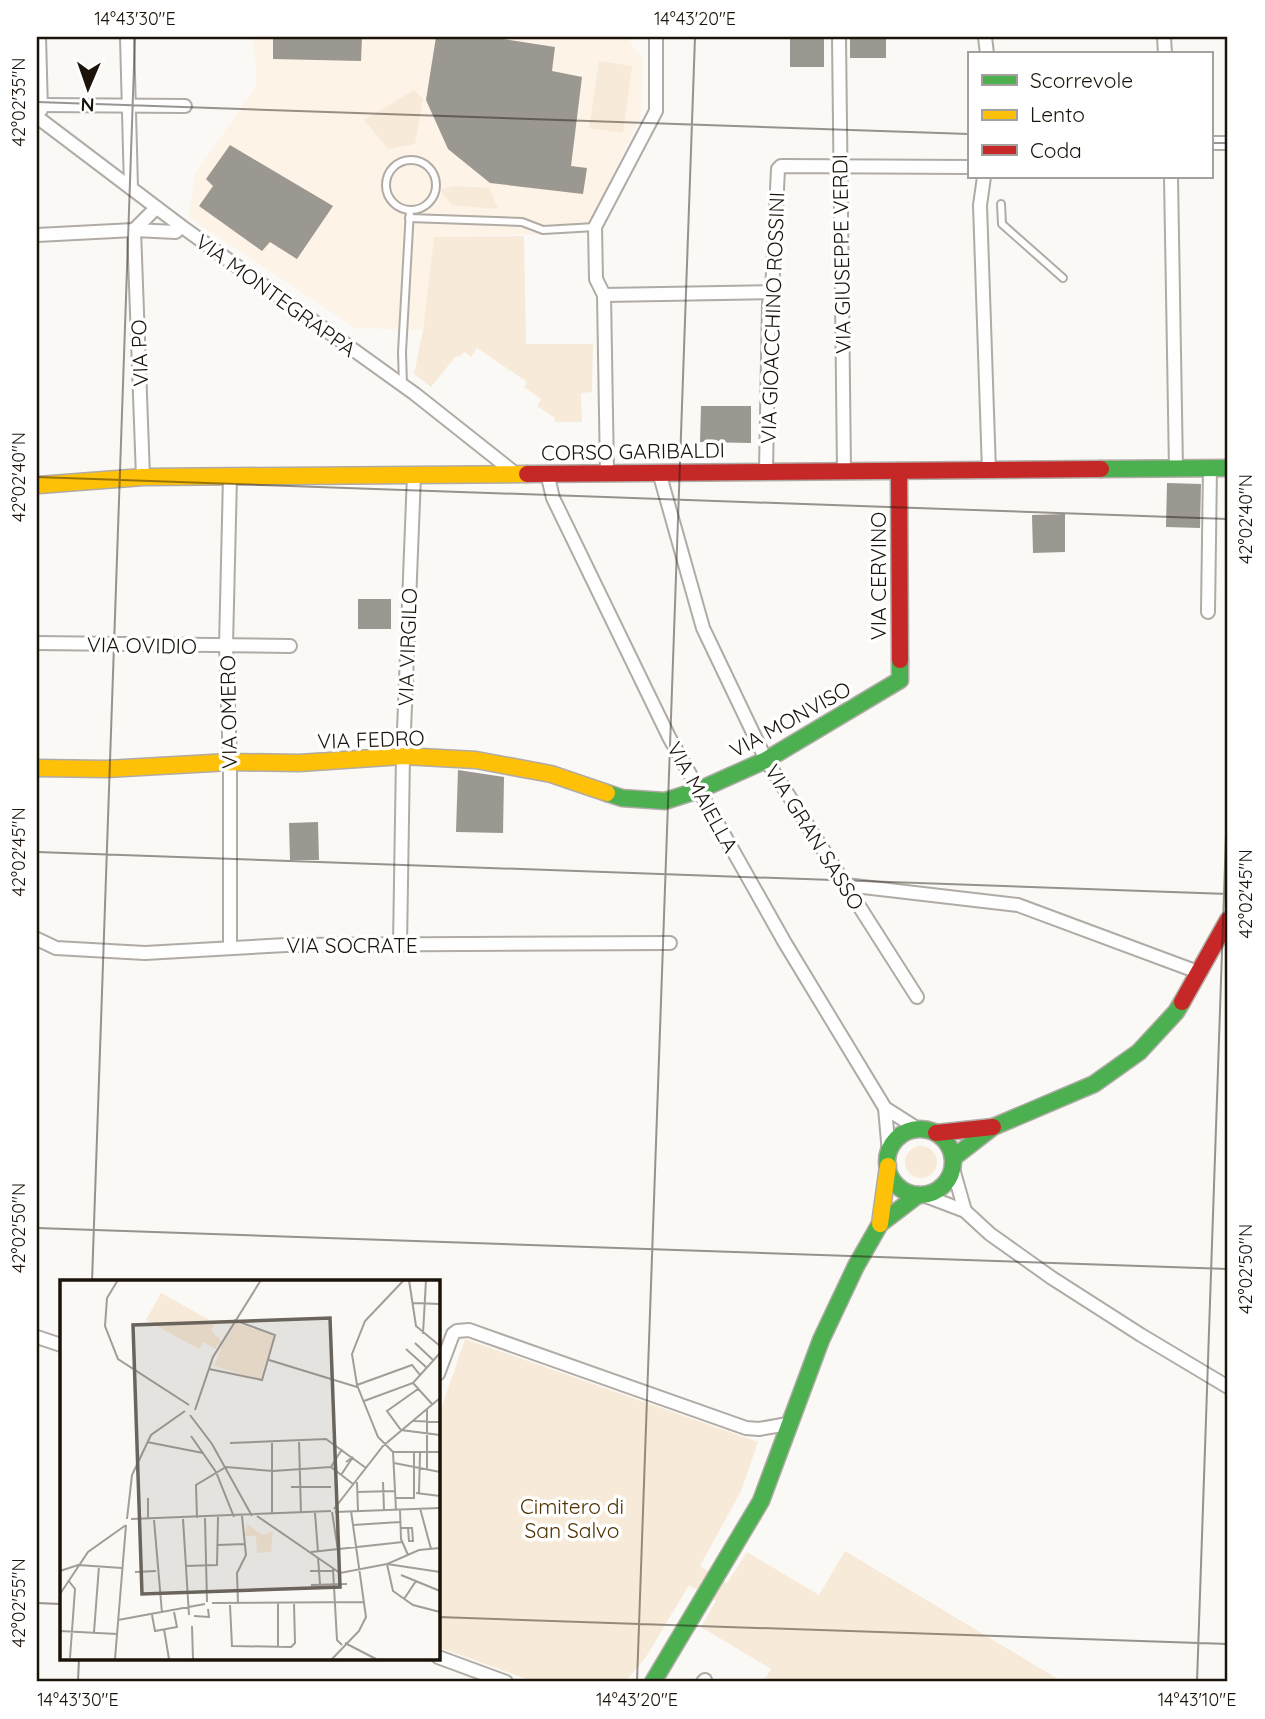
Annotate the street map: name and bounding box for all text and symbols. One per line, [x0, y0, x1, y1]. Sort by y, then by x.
text: 14°43'30"E [94, 7, 176, 30]
text: 14°43'20"E [654, 7, 736, 30]
north arrow [52, 52, 122, 122]
legend [968, 52, 1212, 178]
text: 42°02'35"N [7, 58, 30, 146]
text: Scorrevole [1030, 67, 1133, 93]
text: N [80, 93, 95, 117]
text: Lento [1030, 101, 1085, 127]
text: Coda [1030, 137, 1082, 163]
street label: VIA GIUSEPPE VERDI [826, 154, 856, 354]
street label: VIA GIOACCHINO ROSSINI [755, 192, 789, 444]
street label: VIA MONTEGRAPPA [191, 228, 361, 362]
street label: VIA PO [125, 319, 153, 387]
text: 42°02'40"N [7, 432, 30, 522]
street label: CORSO GARIBALDI [541, 436, 725, 466]
text: 42°02'40"N [1234, 474, 1257, 564]
street label: VIA CERVINO [865, 512, 891, 640]
street label: VIA VIRGILO [392, 587, 422, 707]
street label: VIA OVIDIO [87, 631, 197, 659]
street label: VIA OMERO [214, 655, 242, 769]
street label: VIA MONVISO [725, 675, 855, 763]
street label: VIA FEDRO [317, 724, 425, 754]
street label: VIA MAIELLA [662, 737, 744, 857]
street label: VIA GRAN SASSO [760, 759, 870, 915]
text: 42°02'45"N [7, 807, 30, 897]
text: 42°02'45"N [1234, 849, 1257, 939]
street label: VIA SOCRATE [286, 932, 418, 958]
text: 42°02'50"N [7, 1183, 30, 1273]
text: 42°02'50"N [1234, 1224, 1257, 1314]
inset map [60, 1280, 439, 1660]
park label: Cimitero di San Salvo [520, 1493, 624, 1543]
text: 42°02'55"N [7, 1558, 30, 1648]
text: 14°43'30"E [37, 1688, 119, 1711]
text: 14°43'20"E [596, 1688, 678, 1711]
text: 14°43'10"E [1158, 1688, 1236, 1711]

